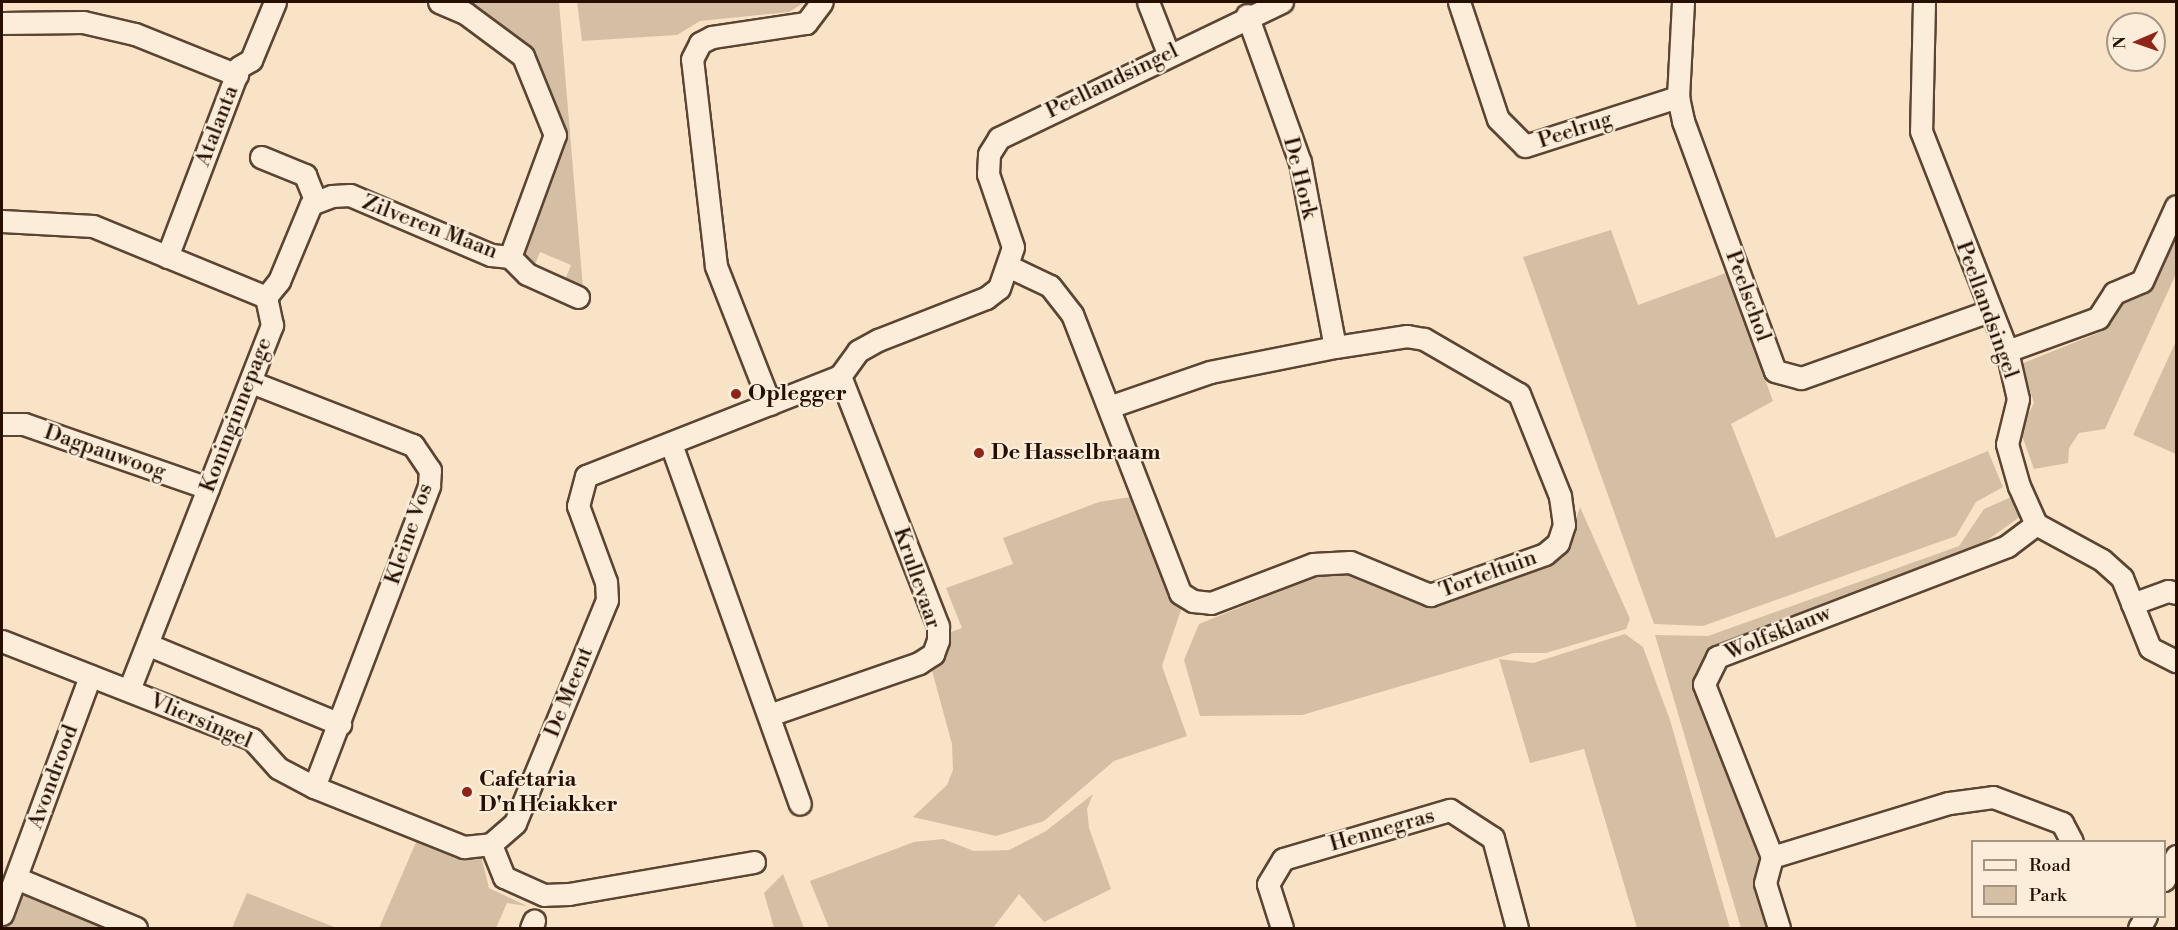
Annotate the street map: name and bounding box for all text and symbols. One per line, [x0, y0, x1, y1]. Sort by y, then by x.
north arrow [2106, 12, 2166, 72]
text: N [2110, 36, 2130, 49]
street label: Peellandsingel [1041, 37, 1183, 125]
street label: Atalanta [190, 82, 244, 170]
street label: Peelrug [1535, 106, 1615, 154]
street label: De Hork [1277, 134, 1323, 222]
street label: Zilveren Maan [359, 189, 501, 265]
street label: Peellandsingel [1950, 238, 2024, 382]
street label: Peelschol [1719, 247, 1777, 345]
street label: Koninginnepage [194, 334, 278, 496]
place label: Oplegger [748, 381, 847, 407]
marker: Oplegger [729, 387, 743, 401]
street label: Dagpauwoog [41, 419, 169, 485]
place label: De Hasselbraam [991, 440, 1161, 466]
marker: De Hasselbraam [972, 446, 986, 460]
street label: Kleine Vos [379, 480, 439, 588]
street label: Krullevaar [887, 524, 947, 632]
street label: Torteltuin [1436, 544, 1540, 604]
street label: Wolfsklauw [1721, 600, 1835, 666]
street label: De Meent [539, 643, 599, 741]
street label: Vliersingel [146, 688, 256, 754]
street label: Avondrood [22, 721, 84, 833]
place label: Cafetaria D'n Heiakker [479, 766, 618, 818]
marker: Cafetaria D'n Heiakker [460, 785, 474, 799]
street label: Hennegras [1326, 802, 1438, 858]
legend [1971, 840, 2166, 918]
text: Road [2029, 854, 2071, 877]
text: Park [2029, 884, 2066, 907]

